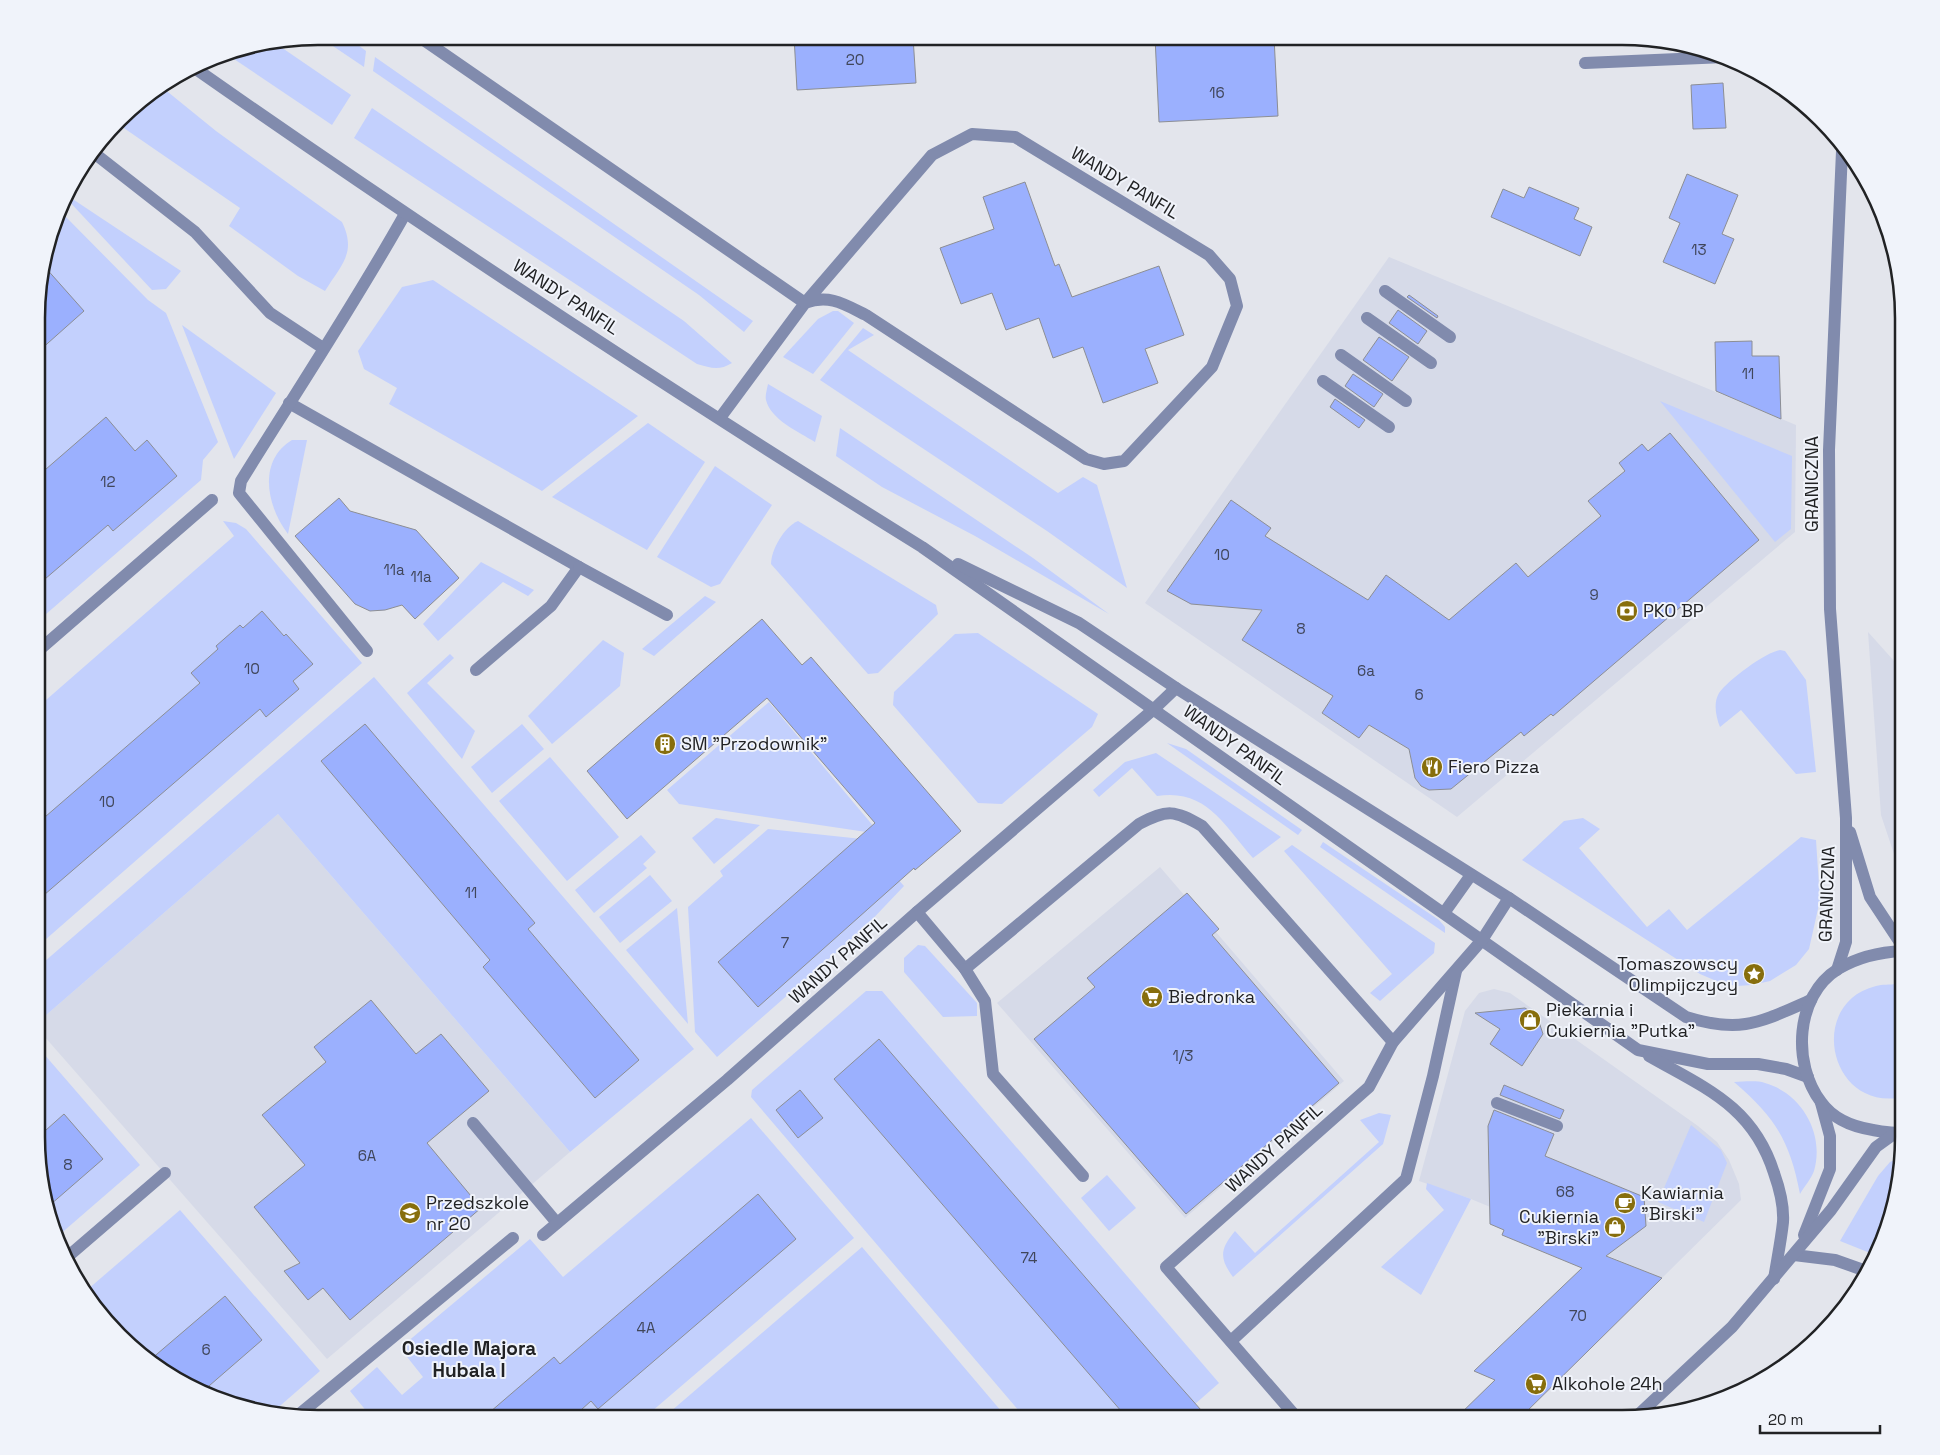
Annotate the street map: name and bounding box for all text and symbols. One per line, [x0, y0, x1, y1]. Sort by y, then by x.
house number: 20 [846, 50, 864, 69]
house number: 16 [1209, 83, 1225, 102]
street label: WANDY PANFIL [1067, 141, 1184, 224]
house number: 13 [1691, 240, 1707, 259]
street label: WANDY PANFIL [509, 254, 624, 340]
house number: 11 [1742, 364, 1754, 383]
street label: GRANICZNA [1800, 436, 1823, 532]
house number: 12 [100, 472, 116, 491]
house number: 10 [1214, 545, 1230, 564]
house number: 11a [383, 560, 405, 579]
house number: 11a [410, 567, 432, 586]
house number: 9 [1589, 585, 1599, 604]
bank icon: PKO BP [1615, 599, 1639, 623]
place label: PKO BP [1643, 599, 1704, 622]
house number: 8 [1296, 619, 1306, 638]
house number: 10 [244, 659, 260, 678]
house number: 6a [1357, 661, 1375, 680]
house number: 6 [1414, 685, 1424, 704]
street label: WANDY PANFIL [1179, 699, 1292, 790]
building icon: SM "Przodownik" [653, 732, 677, 756]
place label: SM "Przodownik" [681, 732, 827, 755]
restaurant icon: Fiero Pizza [1420, 755, 1444, 779]
place label: Fiero Pizza [1448, 755, 1539, 778]
house number: 10 [99, 792, 115, 811]
street label: GRANICZNA [1813, 846, 1840, 942]
house number: 11 [465, 883, 477, 902]
street label: WANDY PANFIL [784, 911, 892, 1008]
house number: 7 [781, 933, 789, 952]
place label: Tomaszowscy Olimpijczycy [1617, 952, 1738, 996]
place icon: Tomaszowscy Olimpijczycy [1742, 962, 1766, 986]
supermarket icon: Biedronka [1140, 985, 1164, 1009]
place label: Biedronka [1168, 985, 1255, 1008]
place label: Piekarnia i Cukiernia "Putka" [1546, 998, 1695, 1042]
shop icon: Piekarnia i Cukiernia "Putka" [1518, 1008, 1542, 1032]
house number: 1/3 [1173, 1046, 1193, 1065]
street label: WANDY PANFIL [1220, 1098, 1327, 1197]
house number: 6A [358, 1146, 377, 1165]
house number: 8 [63, 1155, 73, 1174]
place label: Kawiarnia "Birski" [1641, 1181, 1724, 1225]
house number: 68 [1556, 1182, 1574, 1201]
place label: Przedszkole nr 20 [426, 1191, 529, 1235]
cafe icon: Kawiarnia "Birski" [1613, 1191, 1637, 1215]
school or university icon: Przedszkole nr 20 [398, 1201, 422, 1225]
place label: Cukiernia "Birski" [1519, 1205, 1599, 1249]
shop icon: Cukiernia "Birski" [1603, 1215, 1627, 1239]
house number: 74 [1021, 1248, 1037, 1267]
house number: 70 [1569, 1306, 1587, 1325]
house number: 4A [637, 1318, 656, 1337]
district label: Osiedle Majora Hubala I [402, 1336, 536, 1383]
house number: 6 [201, 1340, 211, 1359]
supermarket icon: Alkohole 24h [1524, 1372, 1548, 1396]
place label: Alkohole 24h [1552, 1372, 1663, 1395]
scale bar [1760, 1402, 1880, 1434]
text: 20 m [1768, 1410, 1803, 1429]

